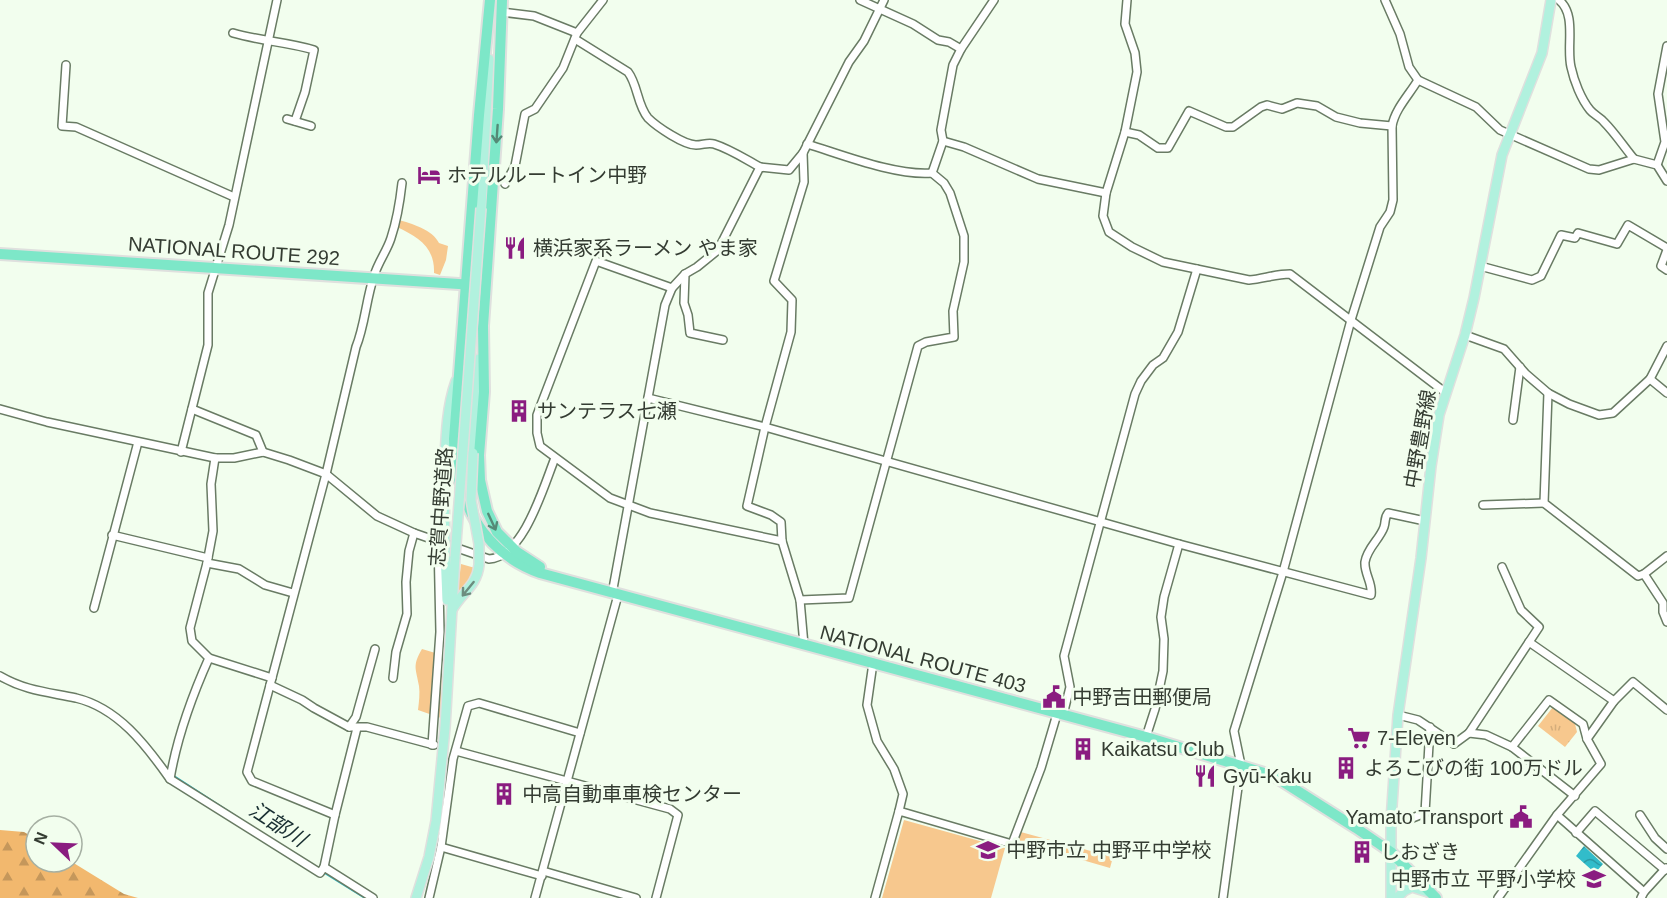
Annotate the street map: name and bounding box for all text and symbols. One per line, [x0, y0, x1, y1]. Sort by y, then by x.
one-way arrow [491, 123, 502, 143]
hotel icon: ホテルルートイン中野 [416, 162, 442, 188]
place label: ホテルルートイン中野 [447, 164, 647, 186]
street label: NATIONAL ROUTE 292 [127, 233, 341, 269]
restaurant icon: 横浜家系ラーメン やま家 [502, 235, 528, 261]
place label: 横浜家系ラーメン やま家 [533, 237, 758, 259]
street label: 中野豊野線 [1400, 388, 1440, 490]
building icon: サンテラス七瀬 [506, 398, 532, 424]
place label: サンテラス七瀬 [537, 400, 677, 422]
street label: 志賀中野道路 [426, 446, 456, 568]
one-way arrow [487, 513, 499, 531]
one-way arrow [462, 581, 475, 597]
street label: NATIONAL ROUTE 403 [818, 621, 1028, 697]
public building icon: 中野吉田郵便局 [1041, 684, 1067, 710]
place label: 中野吉田郵便局 [1072, 686, 1212, 708]
supermarket icon: 7-Eleven [1346, 725, 1372, 751]
place label: 7-Eleven [1377, 727, 1456, 749]
building icon: Kaikatsu Club [1070, 736, 1096, 762]
place label: Kaikatsu Club [1101, 738, 1224, 760]
building icon: よろこびの街 100万ドル [1333, 755, 1359, 781]
place label: よろこびの街 100万ドル [1364, 757, 1583, 779]
restaurant icon: Gyū-Kaku [1192, 763, 1218, 789]
place label: Gyū-Kaku [1223, 765, 1312, 787]
building icon: 中高自動車車検センター [491, 781, 517, 807]
place label: 中高自動車車検センター [522, 783, 742, 805]
water label: 江部川 [245, 797, 312, 852]
public building icon: Yamato Transport [1508, 804, 1534, 830]
place label: Yamato Transport [1346, 806, 1503, 828]
north arrow [24, 814, 84, 874]
text: N [31, 830, 51, 847]
school or university icon: 中野市立 中野平中学校 [975, 837, 1001, 863]
place label: 中野市立 中野平中学校 [1006, 839, 1212, 861]
building icon: しおざき [1349, 839, 1375, 865]
place label: しおざき [1380, 841, 1460, 863]
school or university icon: 中野市立 平野小学校 [1581, 866, 1607, 892]
place label: 中野市立 平野小学校 [1390, 868, 1576, 890]

